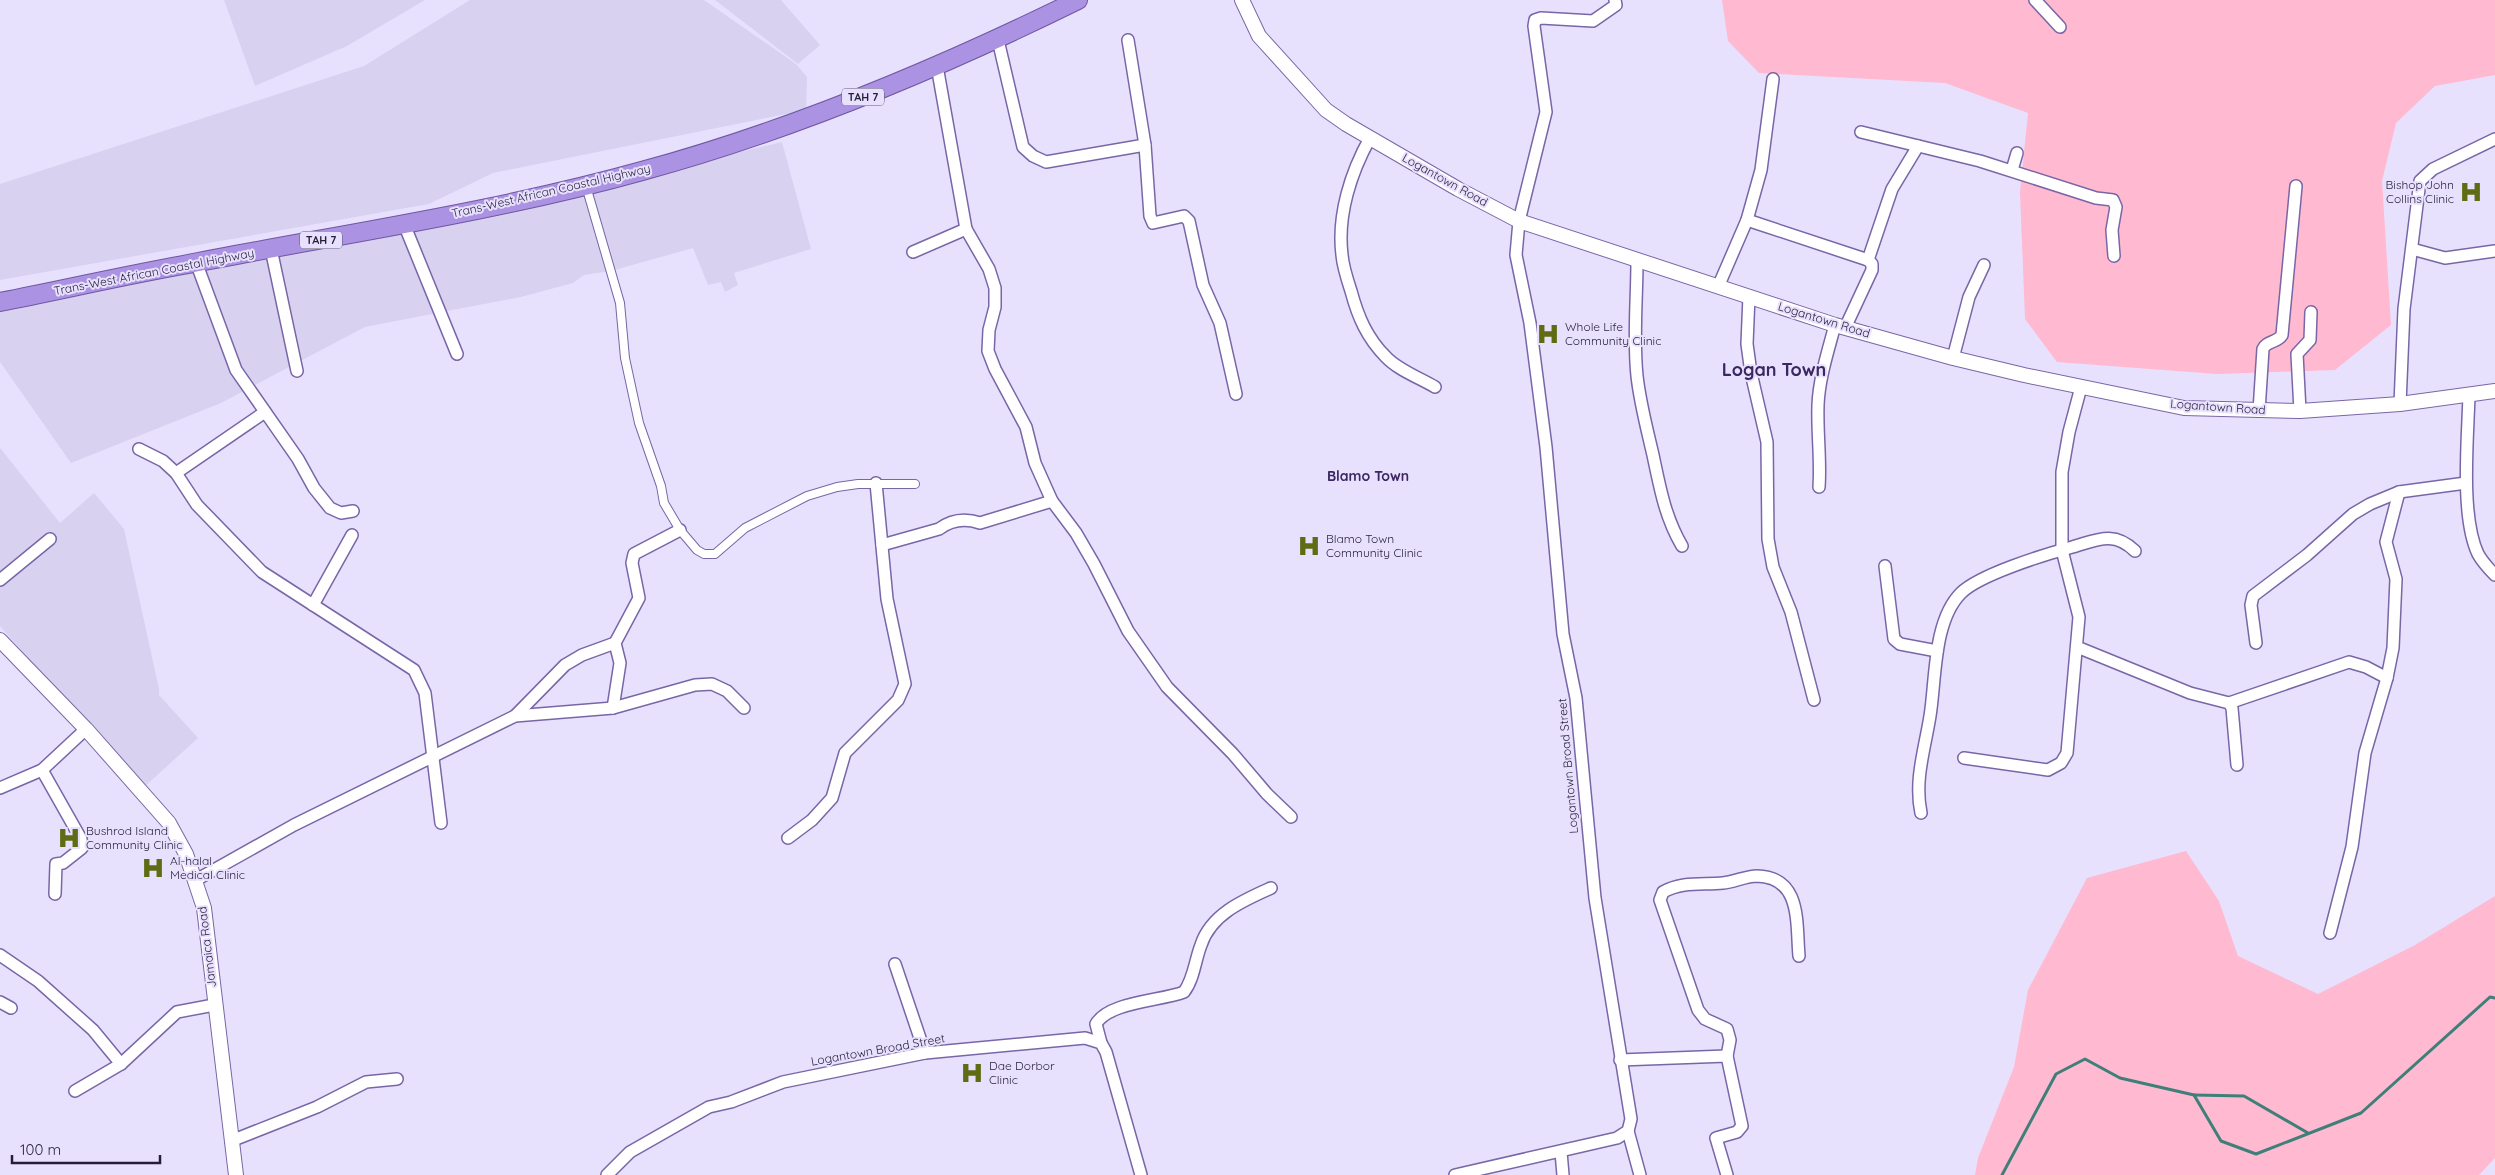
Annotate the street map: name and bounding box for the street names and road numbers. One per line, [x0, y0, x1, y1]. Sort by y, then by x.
road number: TAH 7 [842, 88, 884, 105]
street label: Logantown Road [1400, 150, 1491, 209]
street label: Trans-West African Coastal Highway [450, 160, 652, 221]
road number: TAH 7 [300, 232, 342, 248]
street label: Trans-West African Coastal Highway [52, 245, 255, 298]
street label: Logantown Road [1776, 298, 1872, 341]
street label: Logantown Road [2170, 396, 2266, 417]
street label: Logantown Broad Street [1554, 698, 1581, 834]
street label: Jamaica Road [194, 906, 219, 988]
street label: Logantown Broad Street [810, 1030, 946, 1069]

